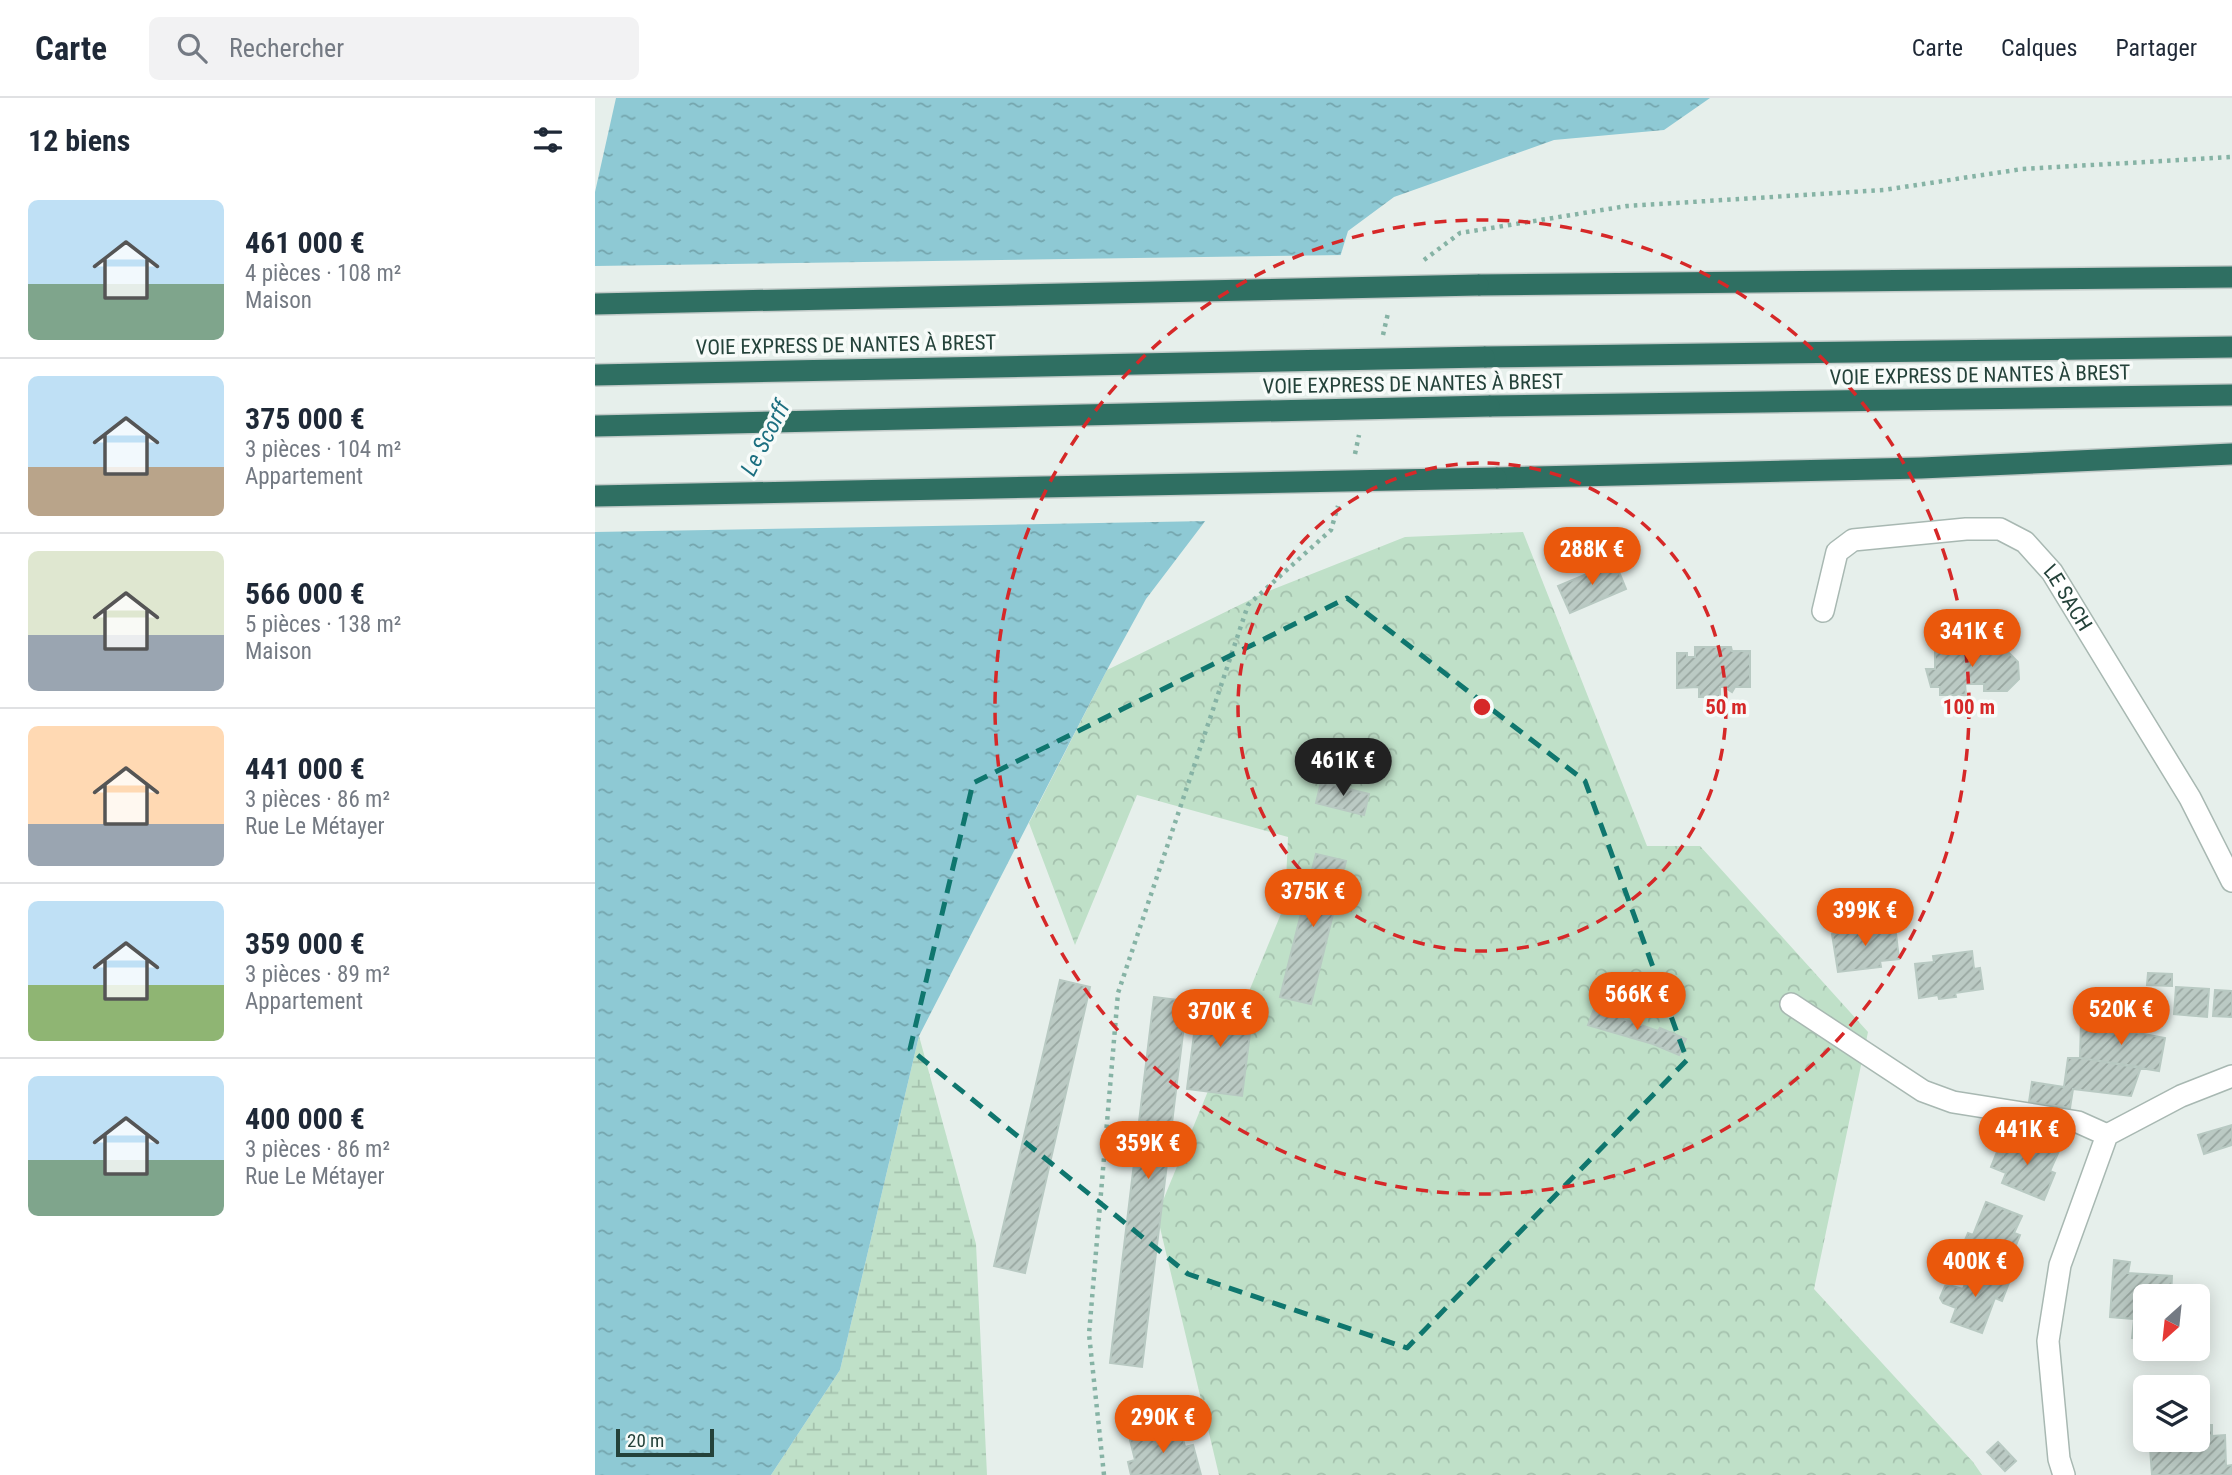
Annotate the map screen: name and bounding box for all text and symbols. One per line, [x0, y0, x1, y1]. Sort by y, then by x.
search box [149, 17, 639, 80]
text: Carte [35, 29, 107, 68]
icon: search [173, 29, 211, 67]
text: Rechercher [229, 33, 344, 63]
text: Carte [1912, 34, 1963, 62]
text: Calques [2001, 34, 2077, 62]
text: Partager [2115, 34, 2197, 62]
icon: filters [529, 121, 567, 159]
text: 12 biens [28, 123, 130, 158]
text: 461 000 € [245, 225, 365, 260]
icon: home [84, 228, 168, 312]
text: 4 pièces · 108 m² [245, 260, 401, 287]
text: Maison [245, 287, 312, 314]
street label: VOIE EXPRESS DE NANTES À BREST [695, 330, 997, 360]
street label: VOIE EXPRESS DE NANTES À BREST [1829, 360, 2131, 390]
street label: VOIE EXPRESS DE NANTES À BREST [1262, 369, 1564, 399]
water label: Le Scorff [735, 395, 797, 480]
text: 375 000 € [245, 401, 365, 436]
icon: home [84, 404, 168, 488]
text: 3 pièces · 104 m² [245, 436, 401, 463]
text: Appartement [245, 463, 363, 490]
pin: 288K € [1535, 528, 1649, 587]
text: 288K € [1560, 536, 1624, 563]
street label: LE SACH [2039, 559, 2097, 635]
text: 566 000 € [245, 576, 365, 611]
icon: home [84, 579, 168, 663]
pin: 341K € [1915, 610, 2029, 669]
text: 5 pièces · 138 m² [245, 611, 401, 638]
text: 341K € [1940, 618, 2004, 645]
text: Maison [245, 638, 312, 665]
centre of rings [1470, 695, 1494, 719]
text: 50 m [1705, 695, 1747, 719]
text: 100 m [1943, 695, 1995, 719]
pin: 461K € [1286, 738, 1400, 798]
text: 461K € [1311, 747, 1375, 774]
text: 441 000 € [245, 751, 365, 786]
icon: home [84, 754, 168, 838]
text: 3 pièces · 86 m² [245, 786, 390, 813]
text: Rue Le Métayer [245, 813, 384, 840]
pin: 375K € [1256, 870, 1370, 929]
text: 375K € [1281, 878, 1345, 905]
pin: 399K € [1808, 888, 1922, 948]
text: 399K € [1833, 897, 1897, 924]
text: 359 000 € [245, 926, 365, 961]
icon: home [84, 929, 168, 1013]
text: 3 pièces · 89 m² [245, 961, 390, 988]
pin: 566K € [1580, 972, 1694, 1032]
text: 566K € [1605, 981, 1669, 1008]
text: Appartement [245, 988, 363, 1015]
pin: 520K € [2064, 988, 2178, 1047]
pin: 370K € [1163, 990, 1277, 1049]
text: 520K € [2089, 996, 2153, 1023]
text: 370K € [1188, 998, 1252, 1025]
text: 400 000 € [245, 1101, 365, 1136]
icon: home [84, 1104, 168, 1188]
pin: 441K € [1970, 1108, 2084, 1167]
text: 441K € [1995, 1116, 2059, 1143]
pin: 359K € [1091, 1122, 1205, 1181]
text: 359K € [1116, 1130, 1180, 1157]
text: 3 pièces · 86 m² [245, 1136, 390, 1163]
text: Rue Le Métayer [245, 1163, 384, 1190]
pin: 400K € [1918, 1240, 2032, 1299]
text: 400K € [1943, 1248, 2007, 1275]
north arrow [2133, 1284, 2210, 1362]
map controls [2133, 1284, 2210, 1452]
button: layers [2133, 1375, 2210, 1452]
pin: 290K € [1106, 1396, 1220, 1455]
text: 290K € [1131, 1404, 1195, 1431]
scale bar [616, 1426, 714, 1458]
text: 20 m [627, 1429, 664, 1452]

